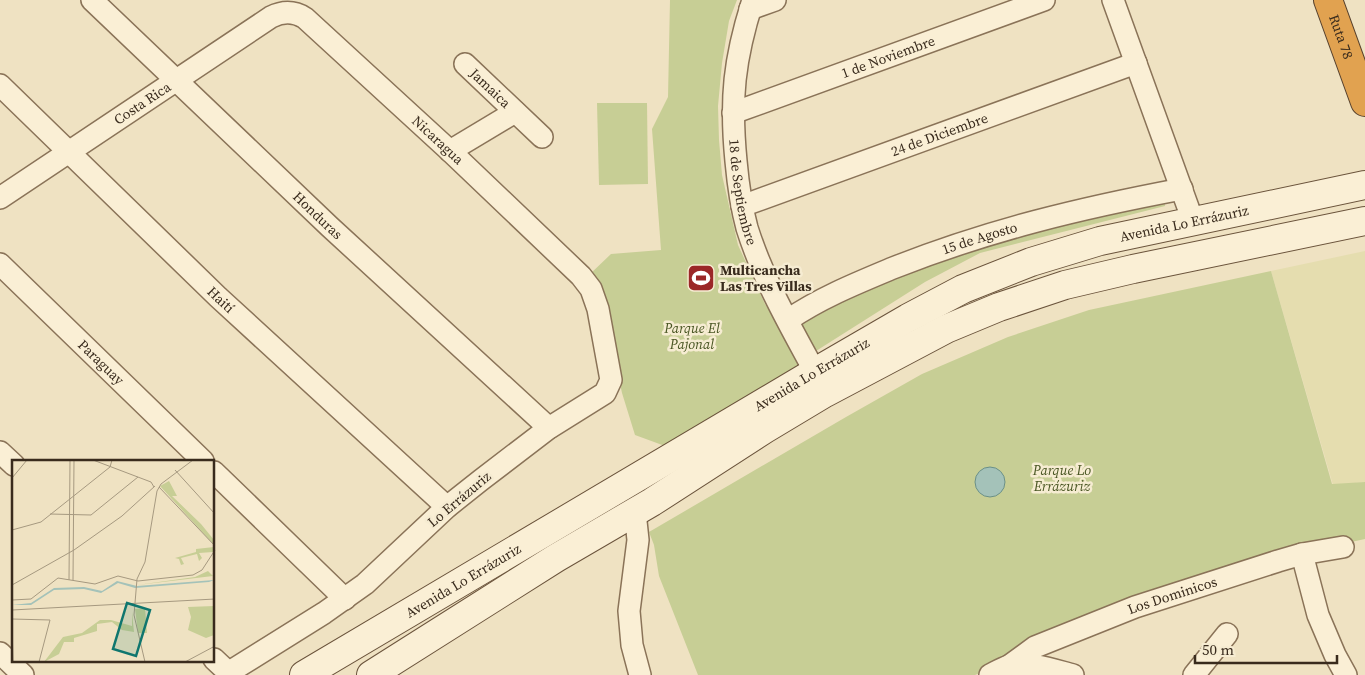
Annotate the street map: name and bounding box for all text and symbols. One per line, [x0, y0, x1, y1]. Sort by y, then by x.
street label: Ruta 78 [1324, 12, 1359, 62]
street label: 1 de Noviembre [838, 30, 938, 83]
street label: Jamaica [465, 63, 516, 113]
street label: Costa Rica [110, 76, 175, 129]
street label: 24 de Diciembre [888, 108, 991, 161]
street label: Nicaragua [408, 111, 469, 170]
street label: 18 de Septiembre [724, 138, 762, 248]
street label: Honduras [288, 187, 347, 244]
street label: Avenida Lo Errázuriz [1118, 200, 1251, 247]
street label: 15 de Agosto [939, 217, 1020, 259]
place label: Multicancha Las Tres Villas [720, 260, 812, 296]
sports icon: Multicancha Las Tres Villas [686, 263, 716, 293]
street label: Haití [203, 282, 239, 317]
park label: Parque El Pajonal [663, 318, 720, 354]
street label: Avenida Lo Errázuriz [750, 332, 874, 416]
street label: Paraguay [74, 335, 129, 390]
inset map [12, 460, 215, 662]
park label: Parque Lo Errázuriz [1032, 460, 1091, 496]
street label: Lo Errázuriz [423, 466, 496, 532]
street label: Avenida Lo Errázuriz [402, 538, 525, 623]
street label: Los Dominicos [1124, 571, 1220, 619]
scale bar [1195, 632, 1338, 664]
text: 50 m [1202, 639, 1234, 660]

